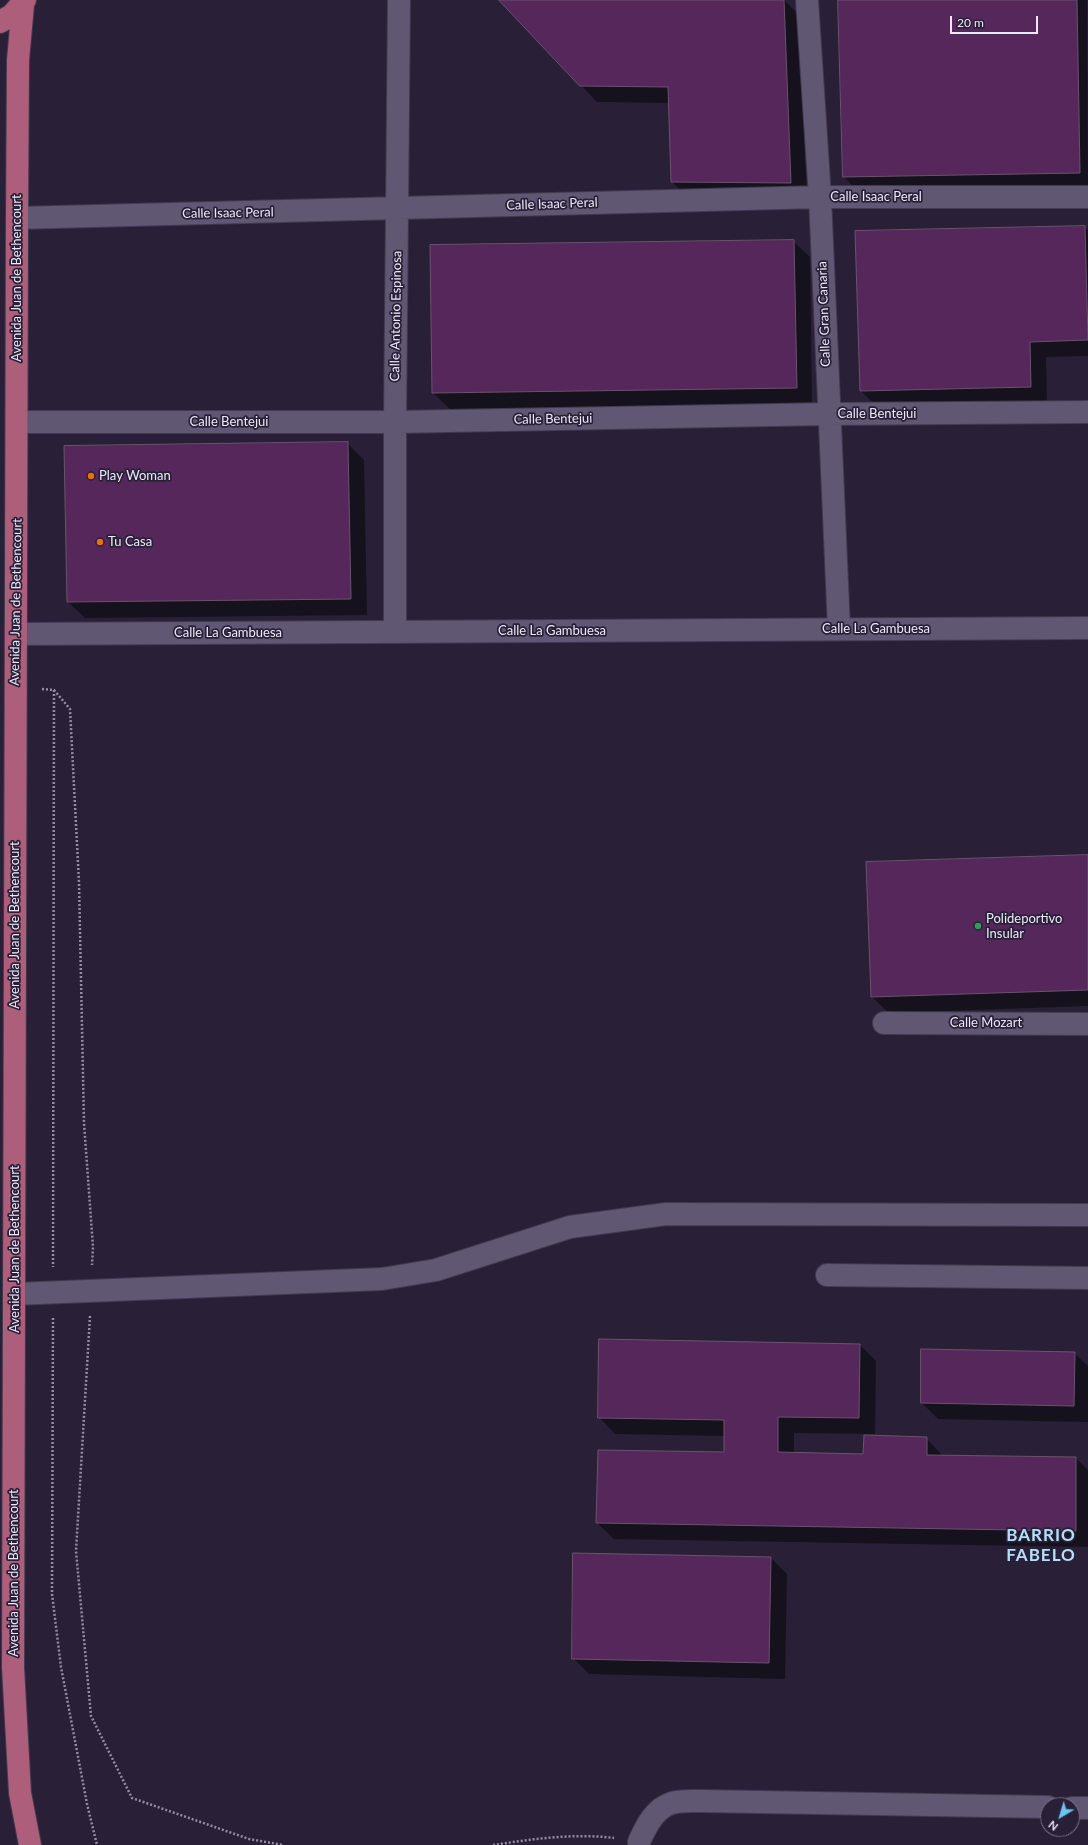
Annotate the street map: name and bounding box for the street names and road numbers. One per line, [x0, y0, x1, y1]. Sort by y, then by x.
street label: Calle Isaac Peral [830, 189, 922, 205]
street label: Avenida Juan de Bethencourt [9, 194, 25, 362]
street label: Calle Isaac Peral [506, 195, 598, 213]
street label: Calle Isaac Peral [182, 204, 274, 222]
street label: Calle Antonio Espinosa [387, 251, 405, 381]
street label: Calle Gran Canaria [814, 261, 834, 367]
street label: Calle Bentejui [838, 406, 916, 422]
street label: Calle Bentejui [513, 411, 593, 427]
street label: Calle Bentejui [190, 414, 268, 430]
street label: Avenida Juan de Bethencourt [7, 518, 25, 686]
street label: Calle La Gambuesa [822, 621, 930, 637]
street label: Calle La Gambuesa [498, 623, 606, 639]
street label: Calle La Gambuesa [174, 625, 282, 641]
street label: Avenida Juan de Bethencourt [7, 841, 23, 1009]
street label: Calle Mozart [950, 1015, 1022, 1031]
street label: Avenida Juan de Bethencourt [7, 1165, 23, 1333]
street label: Avenida Juan de Bethencourt [6, 1489, 22, 1657]

